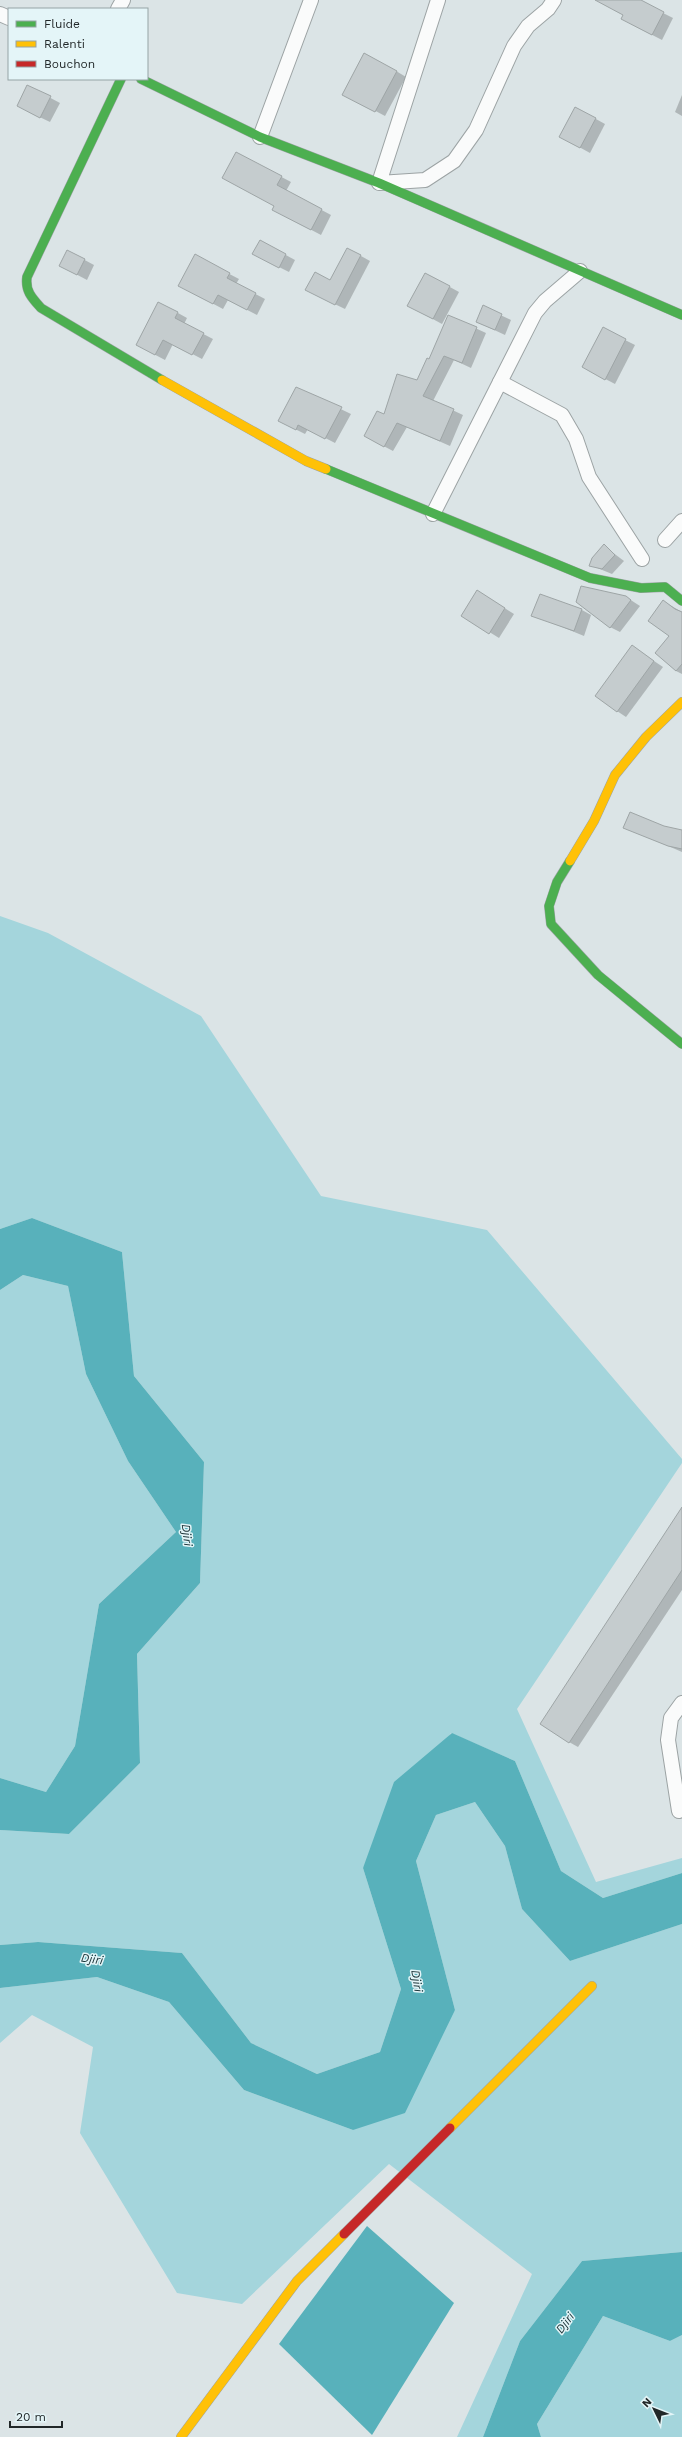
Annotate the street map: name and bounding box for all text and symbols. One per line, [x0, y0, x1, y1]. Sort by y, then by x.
legend [8, 8, 148, 80]
text: Fluide [44, 17, 80, 31]
text: Ralenti [44, 37, 85, 51]
text: Bouchon [44, 57, 95, 71]
water label: Djiri [179, 1523, 195, 1548]
water label: Djiri [80, 1951, 105, 1967]
water label: Djiri [408, 1969, 426, 1994]
water label: Djiri [553, 2309, 578, 2336]
north arrow [634, 2389, 674, 2429]
text: N [640, 2395, 655, 2410]
scale bar [10, 2403, 62, 2429]
text: 20 m [16, 2410, 46, 2424]

